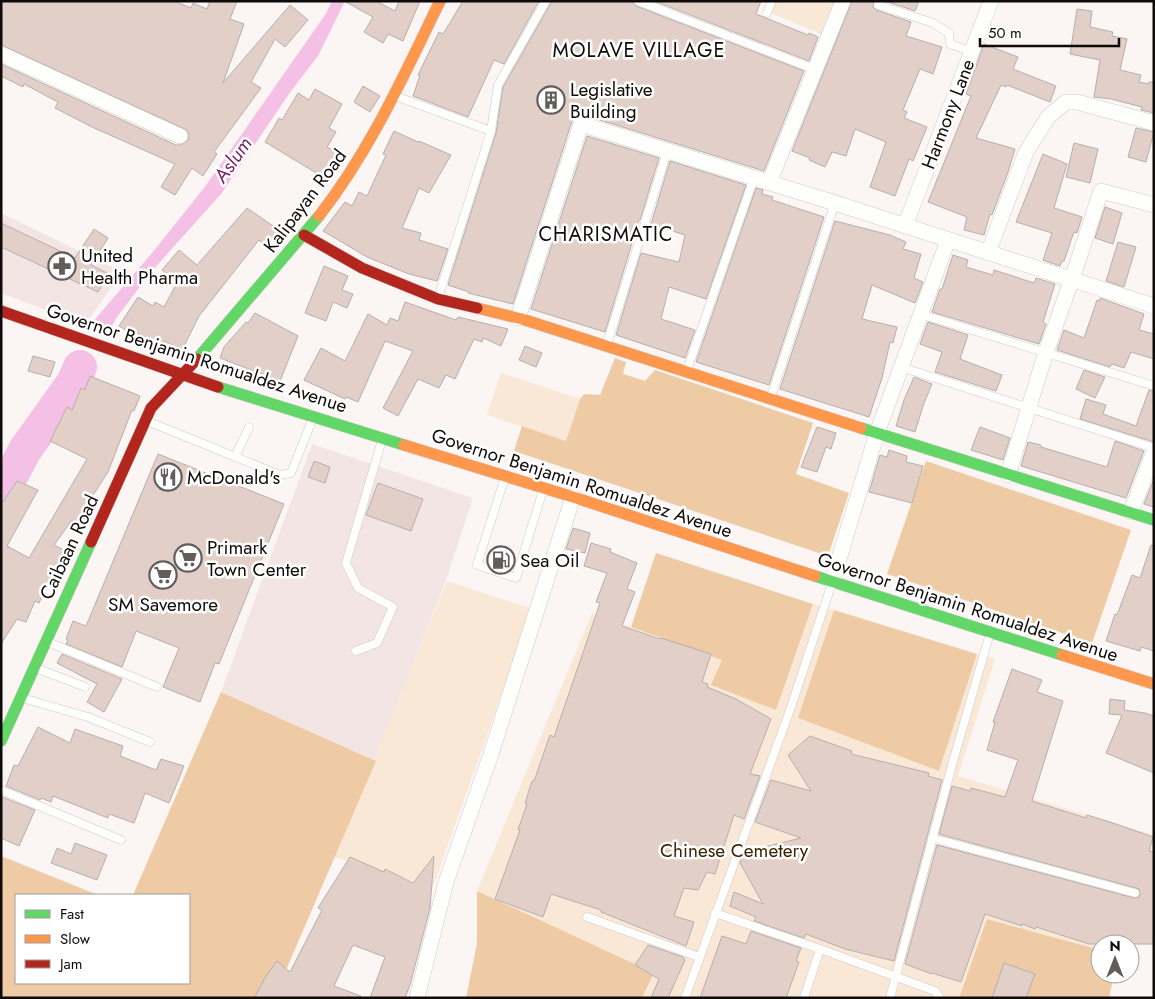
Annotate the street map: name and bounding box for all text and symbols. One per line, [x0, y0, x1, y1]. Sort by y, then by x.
scale bar [980, 15, 1119, 47]
text: 50 m [988, 22, 1022, 44]
district label: MOLAVE VILLAGE [553, 36, 725, 65]
street label: Harmony Lane [915, 55, 981, 173]
place label: Legislative Building [570, 76, 653, 125]
building icon: Legislative Building [536, 85, 566, 115]
water label: Aslum [206, 131, 259, 190]
street label: Kalipayan Road [257, 144, 353, 258]
district label: CHARISMATIC [538, 220, 674, 249]
place label: United Health Pharma [81, 242, 198, 291]
pharmacy icon: United Health Pharma [47, 251, 77, 281]
street label: Governor Benjamin Romualdez Avenue [43, 297, 351, 420]
street label: Governor Benjamin Romualdez Avenue [428, 422, 736, 545]
restaurant icon: McDonald's [153, 462, 183, 492]
place label: McDonald's [187, 464, 281, 491]
street label: Caibaan Road [33, 490, 105, 604]
place label: Primark Town Center [207, 534, 307, 583]
supermarket icon: Primark Town Center [173, 543, 203, 573]
fuel station icon: Sea Oil [486, 545, 516, 575]
street label: Governor Benjamin Romualdez Avenue [814, 546, 1122, 669]
place label: Sea Oil [520, 547, 579, 574]
supermarket icon: SM Savemore [148, 560, 178, 590]
place label: SM Savemore [108, 591, 218, 618]
park label: Chinese Cemetery [660, 837, 809, 864]
legend [15, 894, 190, 984]
text: Fast [60, 903, 84, 925]
text: Slow [60, 928, 91, 950]
north arrow [1090, 934, 1140, 984]
text: N [1109, 936, 1121, 956]
text: Jam [58, 953, 83, 975]

